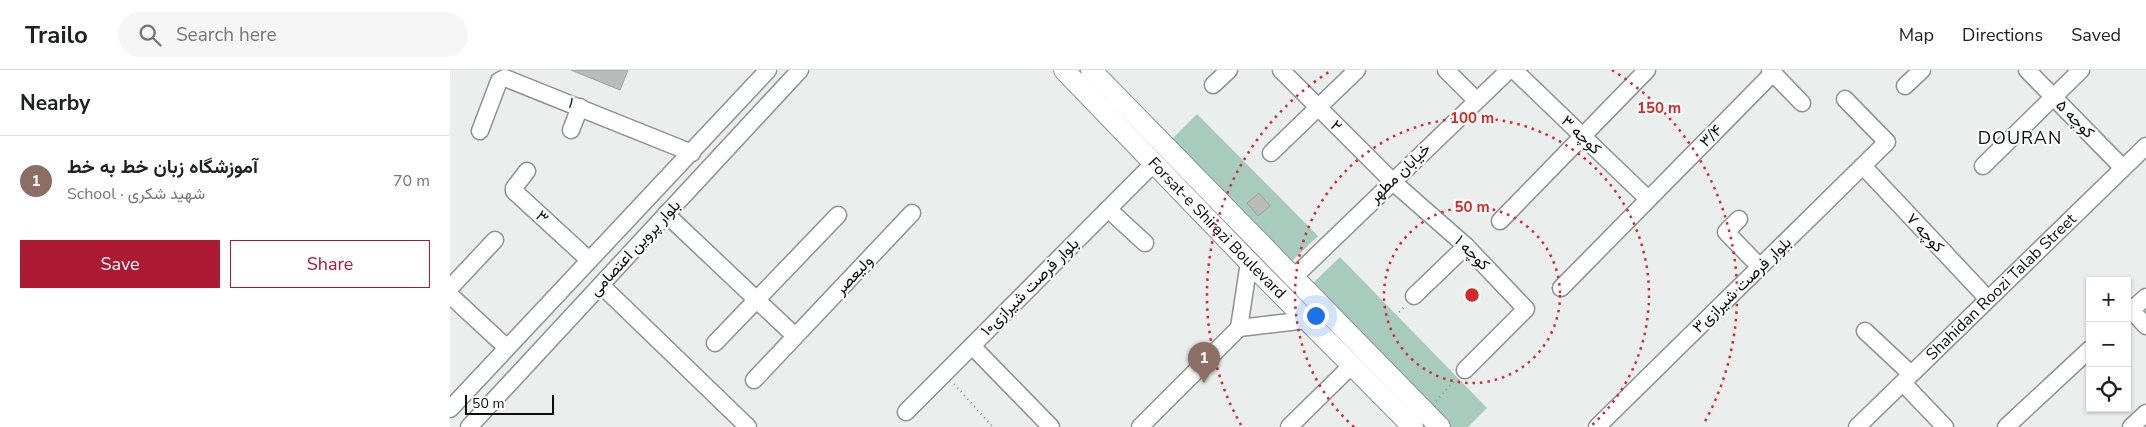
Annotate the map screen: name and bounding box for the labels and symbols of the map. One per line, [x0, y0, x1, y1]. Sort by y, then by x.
street label: ۱ [565, 92, 577, 114]
street label: کوچه ۵ [2051, 95, 2099, 143]
text: 150 m [1637, 98, 1681, 118]
text: 100 m [1450, 108, 1494, 128]
street label: کوچه ۳ [1556, 110, 1606, 160]
street label: ۲ [1325, 115, 1347, 137]
street label: ۳/۴ [1695, 120, 1727, 152]
district label: DOURAN [1978, 126, 2062, 150]
street label: خیابان مطهر [1364, 138, 1436, 209]
street label: Forsat-e Shirazi Boulevard [1143, 152, 1291, 304]
street label: بلوار پروین اعتصامی [584, 195, 686, 301]
text: 50 m [1454, 197, 1490, 217]
street label: ۳ [531, 205, 553, 229]
street label: کوچه ۷ [1901, 208, 1949, 258]
street label: Shahidan Roozi Talab Street [1921, 208, 2081, 365]
street label: کوچه ۱ [1449, 230, 1495, 276]
street label: ۳بلوار فرصت شیرازی [1688, 232, 1796, 338]
street label: بلوار فرصت شیرازی۱۰ [976, 233, 1084, 341]
street label: ولیعصر [829, 250, 878, 300]
centre of rings [1463, 286, 1481, 304]
your location [1303, 303, 1329, 329]
pin: 1 [1188, 342, 1220, 383]
scale bar [465, 392, 554, 415]

